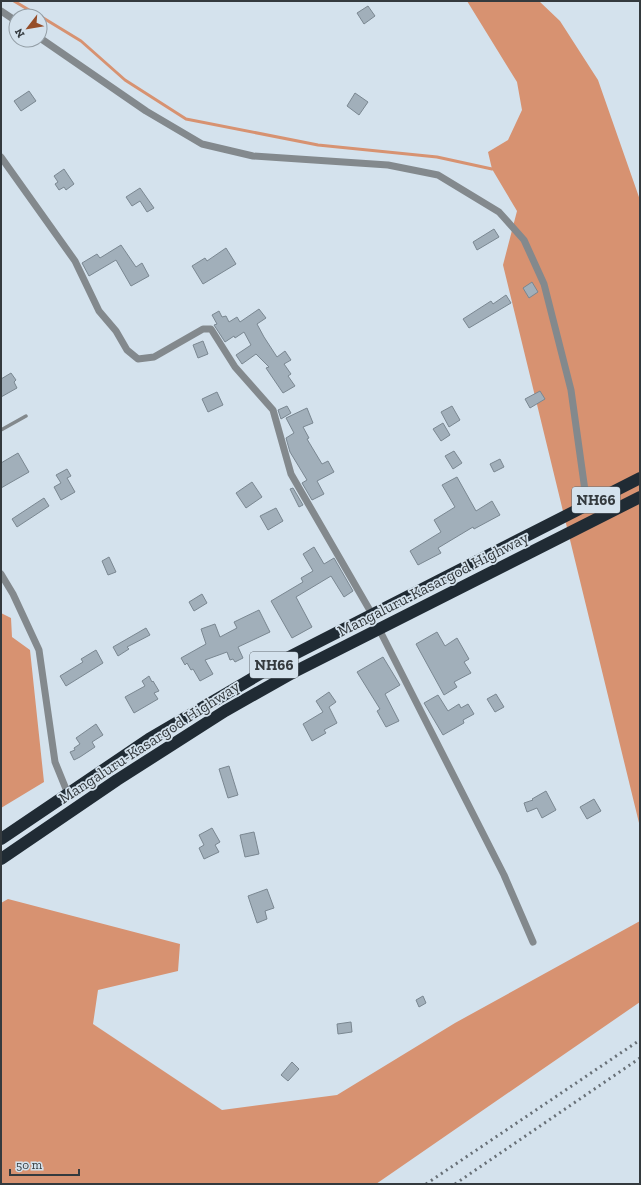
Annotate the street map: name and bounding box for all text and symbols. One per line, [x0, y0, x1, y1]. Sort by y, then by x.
north arrow [8, 8, 48, 48]
text: N [12, 25, 28, 40]
road number: NH66 [572, 487, 620, 513]
street label: Mangaluru-Kasargod Highway [334, 527, 532, 641]
road number: NH66 [250, 652, 298, 678]
street label: Mangaluru-Kasargod Highway [55, 676, 244, 808]
scale bar [10, 1151, 79, 1177]
text: 50 m [16, 1158, 43, 1172]

